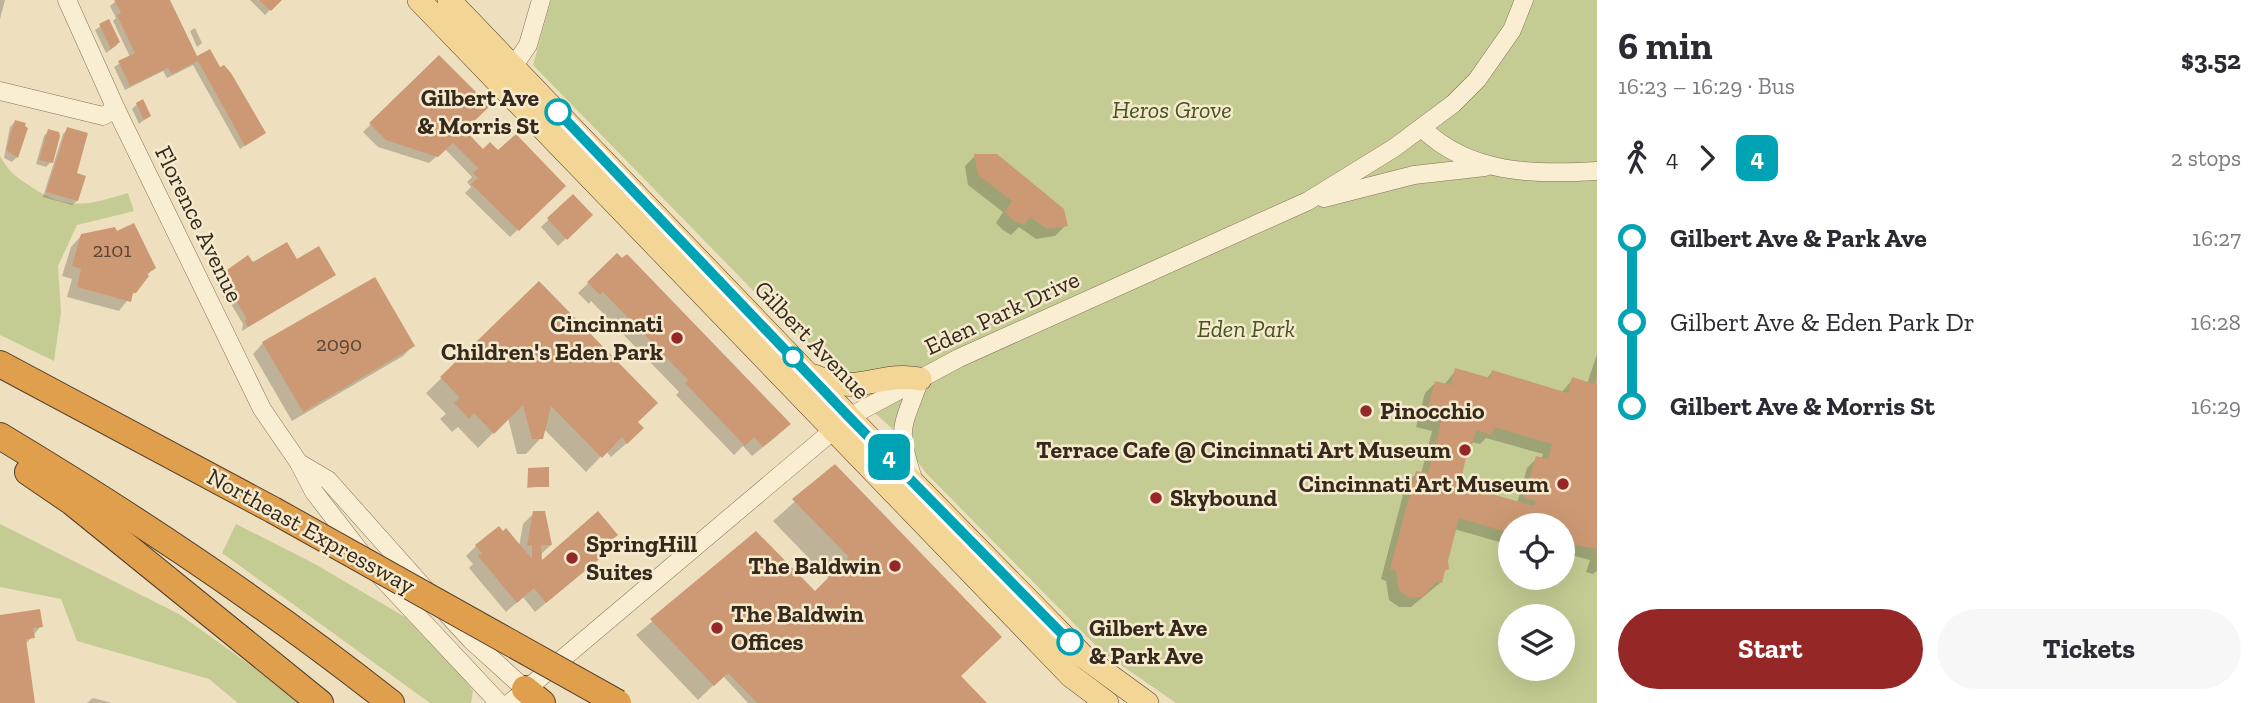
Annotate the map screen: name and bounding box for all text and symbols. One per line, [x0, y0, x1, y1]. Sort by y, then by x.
text: 6 min [1618, 23, 1713, 69]
text: $3.52 [2181, 44, 2241, 76]
text: 16:23 – 16:29 · Bus [1618, 72, 1795, 100]
place label: Gilbert Ave & Morris St [417, 83, 539, 140]
park label: Heros Grove [1112, 95, 1232, 124]
marker: Gilbert Ave & Morris St [545, 99, 571, 125]
icon: walk [1618, 139, 1656, 177]
icon: forward [1688, 139, 1726, 177]
street label: Florence Avenue [149, 141, 250, 307]
text: 4 [1750, 143, 1764, 172]
text: 4 [1666, 144, 1678, 172]
text: 2 stops [2171, 144, 2241, 172]
text: Gilbert Ave & Park Ave [1670, 222, 1927, 254]
text: 16:27 [2192, 224, 2241, 252]
house number: 2101 [92, 237, 132, 262]
street label: Eden Park Drive [920, 264, 1084, 361]
street label: Gilbert Avenue [749, 274, 876, 405]
text: Gilbert Ave & Eden Park Dr [1670, 306, 1975, 338]
text: 16:28 [2191, 308, 2241, 336]
place label: Cincinnati Children's Eden Park [441, 309, 663, 366]
park label: Eden Park [1197, 314, 1295, 343]
marker: Cincinnati Children's Eden Park [669, 330, 685, 346]
house number: 2090 [316, 331, 362, 356]
unlabelled marker [783, 347, 803, 367]
text: Gilbert Ave & Morris St [1670, 390, 1935, 422]
text: 16:29 [2191, 392, 2241, 420]
place label: Pinocchio [1380, 396, 1485, 425]
marker: Pinocchio [1358, 403, 1374, 419]
line badge: 4 [866, 434, 912, 480]
place label: Terrace Cafe @ Cincinnati Art Museum [1036, 435, 1451, 464]
text: 4 [882, 442, 896, 471]
marker: Terrace Cafe @ Cincinnati Art Museum [1457, 442, 1473, 458]
street label: Northeast Expressway [202, 461, 421, 600]
place label: Cincinnati Art Museum [1299, 469, 1549, 498]
marker: Cincinnati Art Museum [1555, 476, 1571, 492]
place label: Skybound [1170, 483, 1277, 512]
marker: Skybound [1148, 490, 1164, 506]
map controls [1498, 513, 1575, 681]
button: locate [1498, 513, 1575, 590]
place label: SpringHill Suites [586, 529, 697, 586]
marker: SpringHill Suites [564, 550, 580, 566]
place label: The Baldwin [748, 551, 881, 580]
marker: The Baldwin [887, 558, 903, 574]
place label: The Baldwin Offices [731, 599, 864, 656]
button: layers [1498, 604, 1575, 681]
button: Start [1618, 609, 1923, 689]
button: Tickets [1937, 609, 2241, 689]
place label: Gilbert Ave & Park Ave [1089, 613, 1208, 670]
marker: The Baldwin Offices [709, 620, 725, 636]
marker: Gilbert Ave & Park Ave [1057, 629, 1083, 655]

